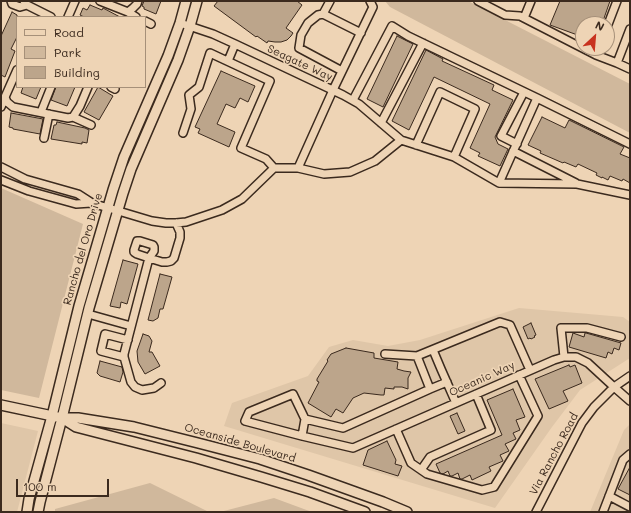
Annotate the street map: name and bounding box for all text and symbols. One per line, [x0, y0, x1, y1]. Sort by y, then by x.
legend [16, 16, 146, 88]
north arrow [575, 16, 615, 56]
text: N [593, 17, 607, 34]
text: Road [54, 24, 84, 40]
street label: Seagate Way [265, 42, 335, 84]
text: Park [54, 44, 81, 60]
text: Building [54, 64, 100, 80]
street label: Rancho del Oro Drive [61, 191, 105, 307]
street label: Oceanic Way [447, 359, 517, 399]
street label: Via Rancho Road [527, 411, 581, 497]
street label: Oceanside Boulevard [183, 421, 297, 465]
scale bar [18, 471, 111, 497]
text: 100 m [23, 478, 57, 494]

